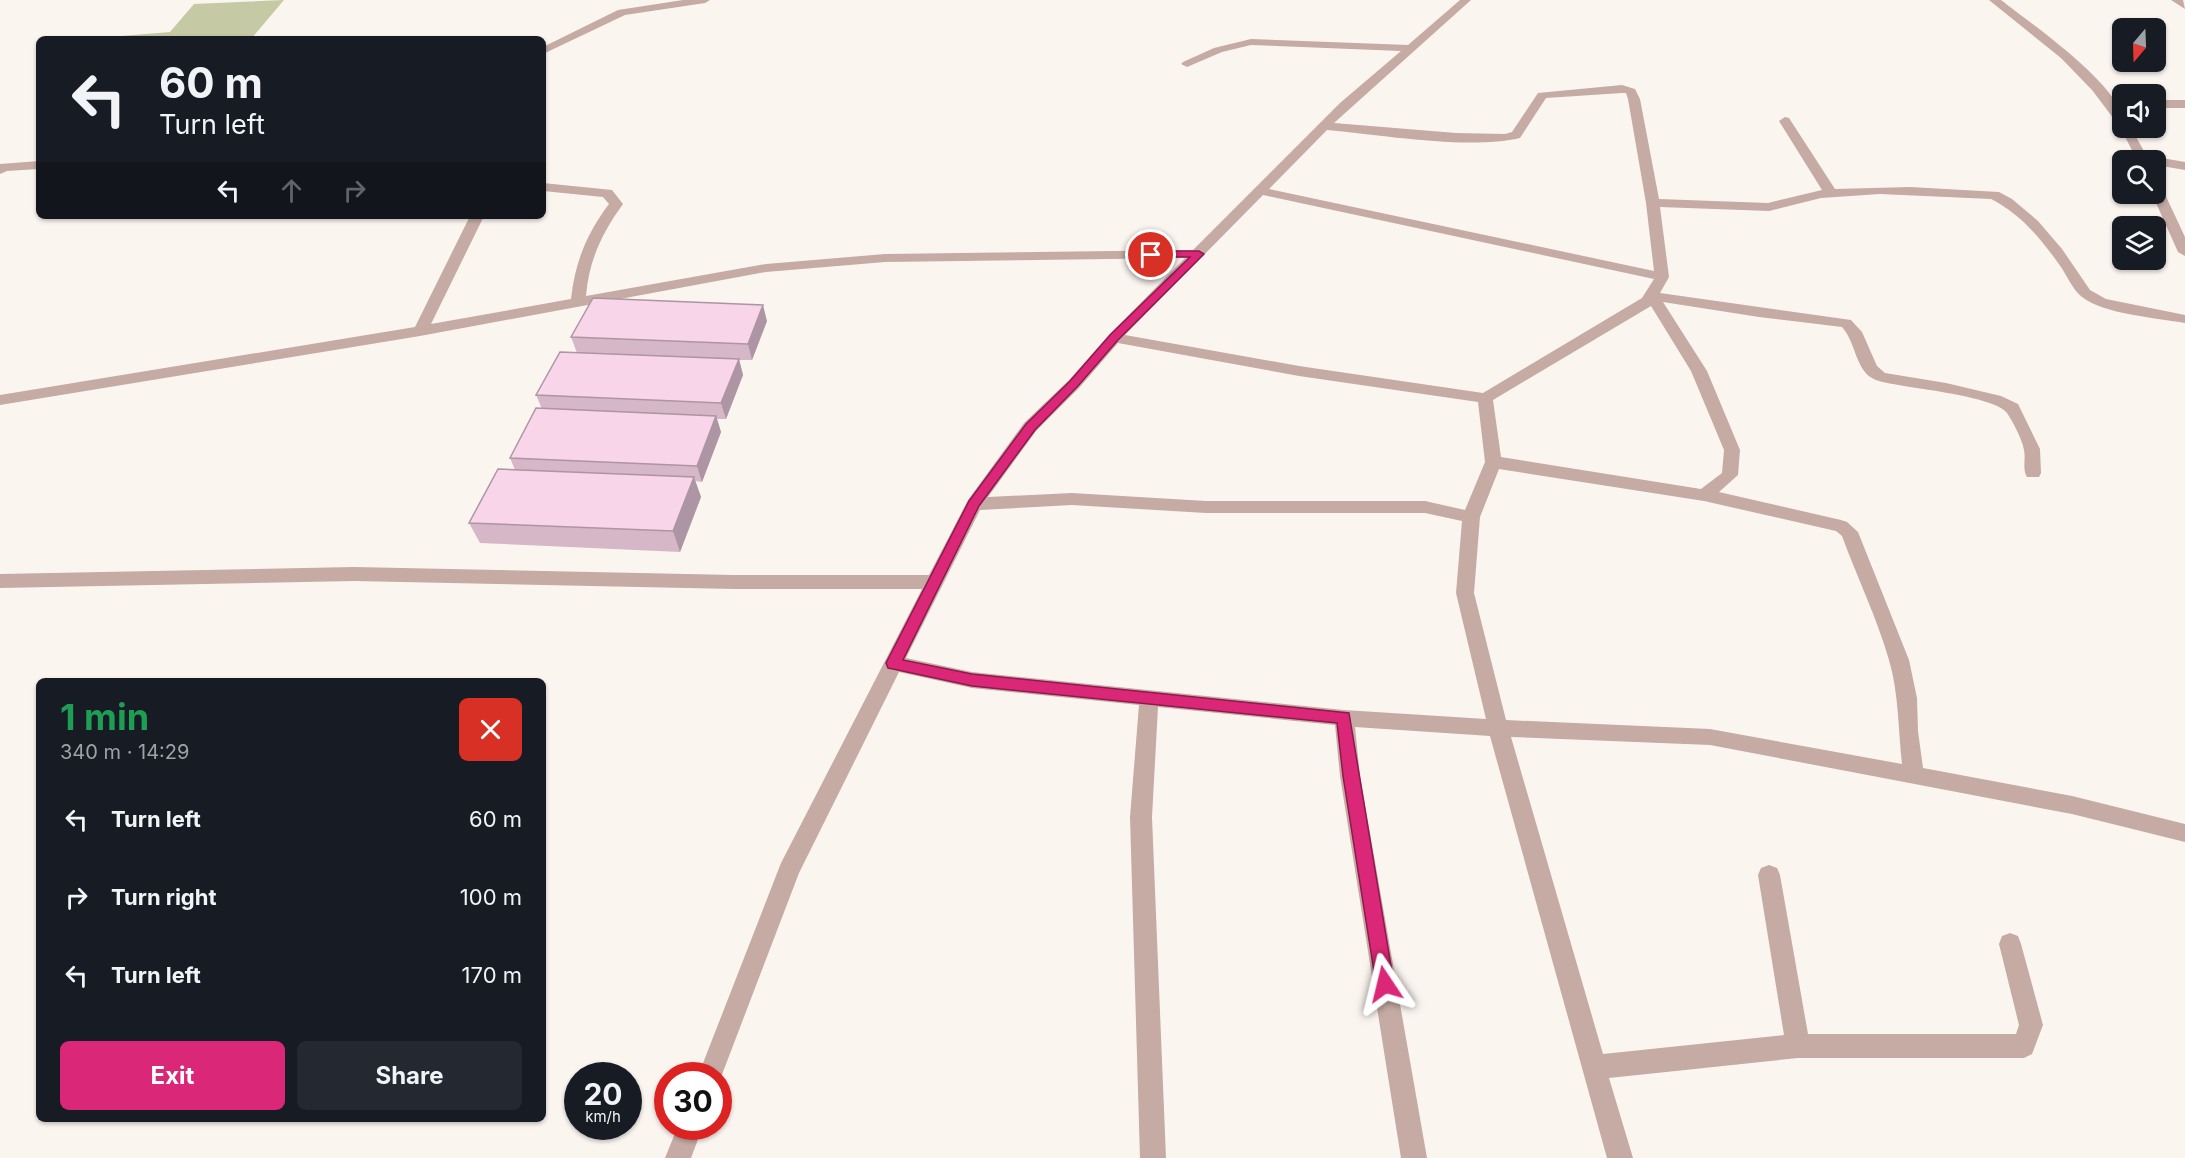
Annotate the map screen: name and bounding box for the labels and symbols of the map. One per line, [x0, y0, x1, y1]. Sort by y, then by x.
north arrow [2112, 18, 2166, 72]
pin [1125, 229, 1176, 280]
position arrow [1353, 952, 1417, 1016]
speed limit sign: 30 [654, 1062, 732, 1140]

